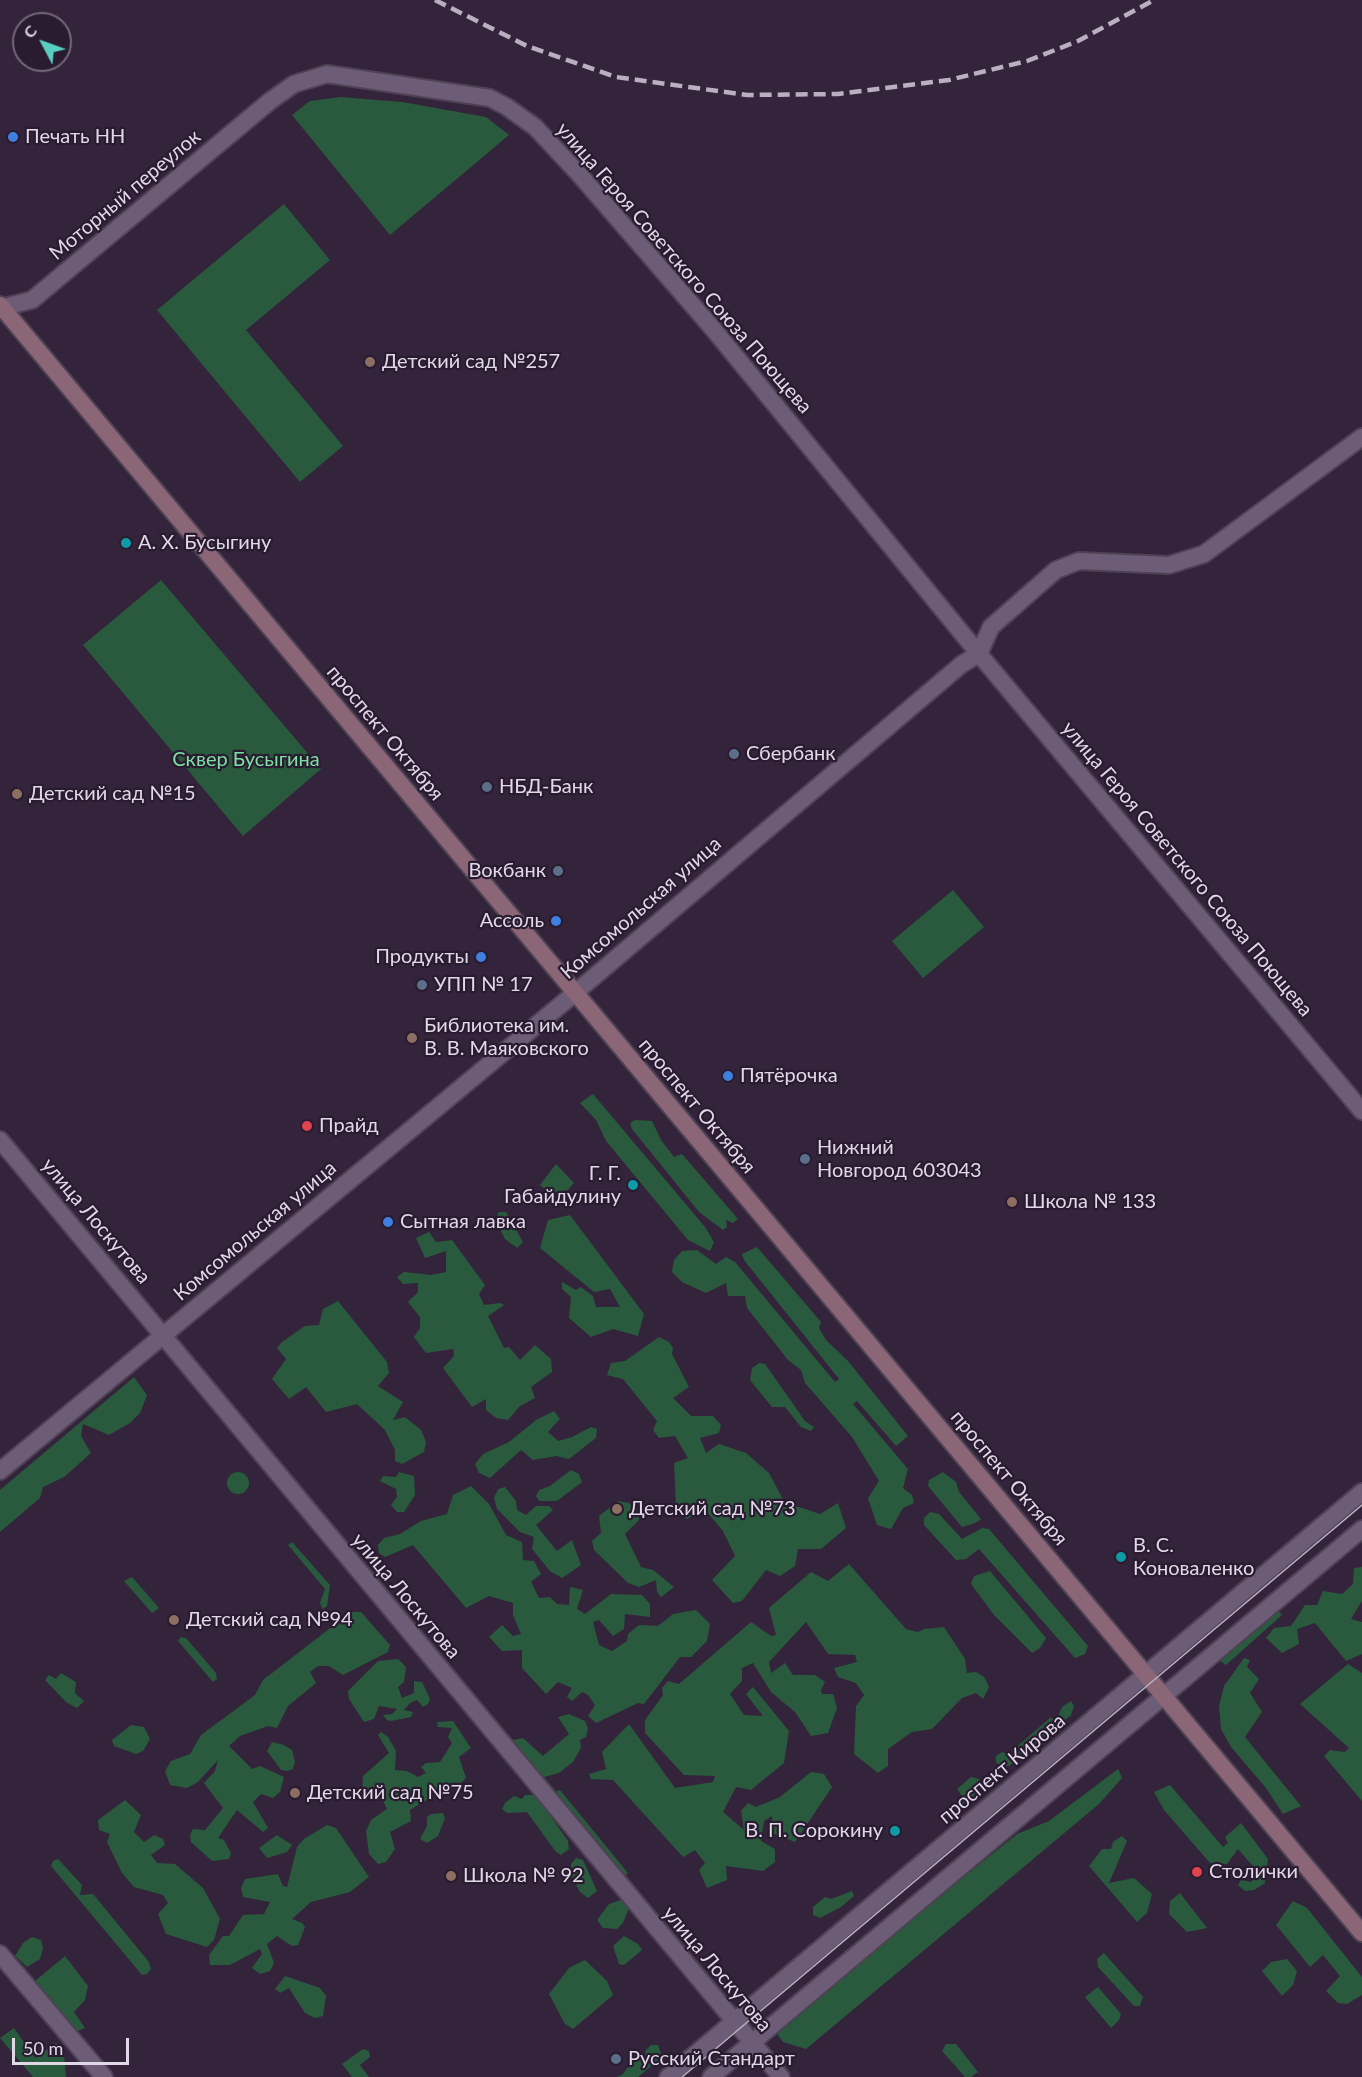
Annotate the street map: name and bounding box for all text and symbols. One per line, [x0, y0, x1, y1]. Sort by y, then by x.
north arrow [12, 12, 72, 72]
text: С [19, 21, 40, 41]
street label: улица Героя Советского Союза Поющева [551, 118, 817, 418]
place label: Печать НН [25, 125, 125, 149]
street label: Моторный переулок [45, 125, 205, 265]
marker: Печать НН [6, 130, 20, 144]
place label: Детский сад №257 [382, 350, 560, 374]
marker: Детский сад №257 [363, 355, 377, 369]
place label: А. Х. Бусыгину [138, 531, 271, 555]
marker: А. Х. Бусыгину [119, 536, 133, 550]
street label: проспект Октября [321, 661, 449, 805]
street label: улица Героя Советского Союза Поющева [1056, 717, 1318, 1021]
place label: Сбербанк [746, 742, 836, 766]
marker: Сбербанк [727, 747, 741, 761]
park label: Сквер Бусыгина [172, 748, 320, 772]
place label: НБД-Банк [499, 775, 593, 799]
marker: НБД-Банк [480, 780, 494, 794]
place label: Детский сад №15 [29, 782, 196, 806]
marker: Детский сад №15 [10, 787, 24, 801]
street label: Комсомольская улица [556, 832, 726, 984]
place label: Вокбанк [468, 859, 546, 883]
marker: Вокбанк [551, 864, 565, 878]
place label: Ассоль [480, 909, 544, 933]
marker: Ассоль [549, 914, 563, 928]
place label: Продукты [375, 945, 469, 969]
marker: Продукты [474, 950, 488, 964]
place label: УПП № 17 [434, 973, 533, 997]
marker: УПП № 17 [415, 978, 429, 992]
place label: Библиотека им. В. В. Маяковского [424, 1014, 589, 1061]
marker: Библиотека им. В. В. Маяковского [405, 1031, 419, 1045]
street label: проспект Октября [633, 1034, 761, 1178]
place label: Пятёрочка [740, 1064, 838, 1088]
marker: Пятёрочка [721, 1069, 735, 1083]
place label: Прайд [319, 1114, 379, 1138]
marker: Прайд [300, 1119, 314, 1133]
place label: Нижний Новгород 603043 [817, 1136, 982, 1183]
marker: Нижний Новгород 603043 [798, 1152, 812, 1166]
street label: улица Лоскутова [37, 1153, 155, 1289]
street label: Комсомольская улица [169, 1156, 341, 1306]
place label: Г. Г. Габайдулину [504, 1162, 621, 1209]
marker: Г. Г. Габайдулину [626, 1178, 640, 1192]
place label: Школа № 133 [1024, 1190, 1156, 1214]
marker: Школа № 133 [1005, 1195, 1019, 1209]
place label: Сытная лавка [400, 1210, 526, 1234]
marker: Сытная лавка [381, 1215, 395, 1229]
street label: проспект Октября [945, 1406, 1073, 1550]
place label: Детский сад №73 [629, 1497, 796, 1521]
marker: Детский сад №73 [610, 1502, 624, 1516]
street label: улица Лоскутова [347, 1528, 465, 1664]
place label: В. С. Коноваленко [1133, 1534, 1254, 1581]
marker: В. С. Коноваленко [1114, 1550, 1128, 1564]
place label: Детский сад №94 [186, 1608, 353, 1632]
marker: Детский сад №94 [167, 1613, 181, 1627]
street label: проспект Кирова [934, 1709, 1070, 1829]
place label: Детский сад №75 [307, 1781, 474, 1805]
marker: Детский сад №75 [288, 1786, 302, 1800]
place label: В. П. Сорокину [745, 1819, 883, 1843]
marker: В. П. Сорокину [888, 1824, 902, 1838]
place label: Столички [1209, 1860, 1298, 1884]
place label: Школа № 92 [463, 1864, 584, 1888]
marker: Столички [1190, 1865, 1204, 1879]
marker: Школа № 92 [444, 1869, 458, 1883]
street label: улица Лоскутова [658, 1901, 776, 2037]
scale bar [15, 2026, 132, 2064]
text: 50 m [23, 2037, 63, 2059]
place label: Русский Стандарт [628, 2047, 795, 2071]
marker: Русский Стандарт [609, 2052, 623, 2066]

